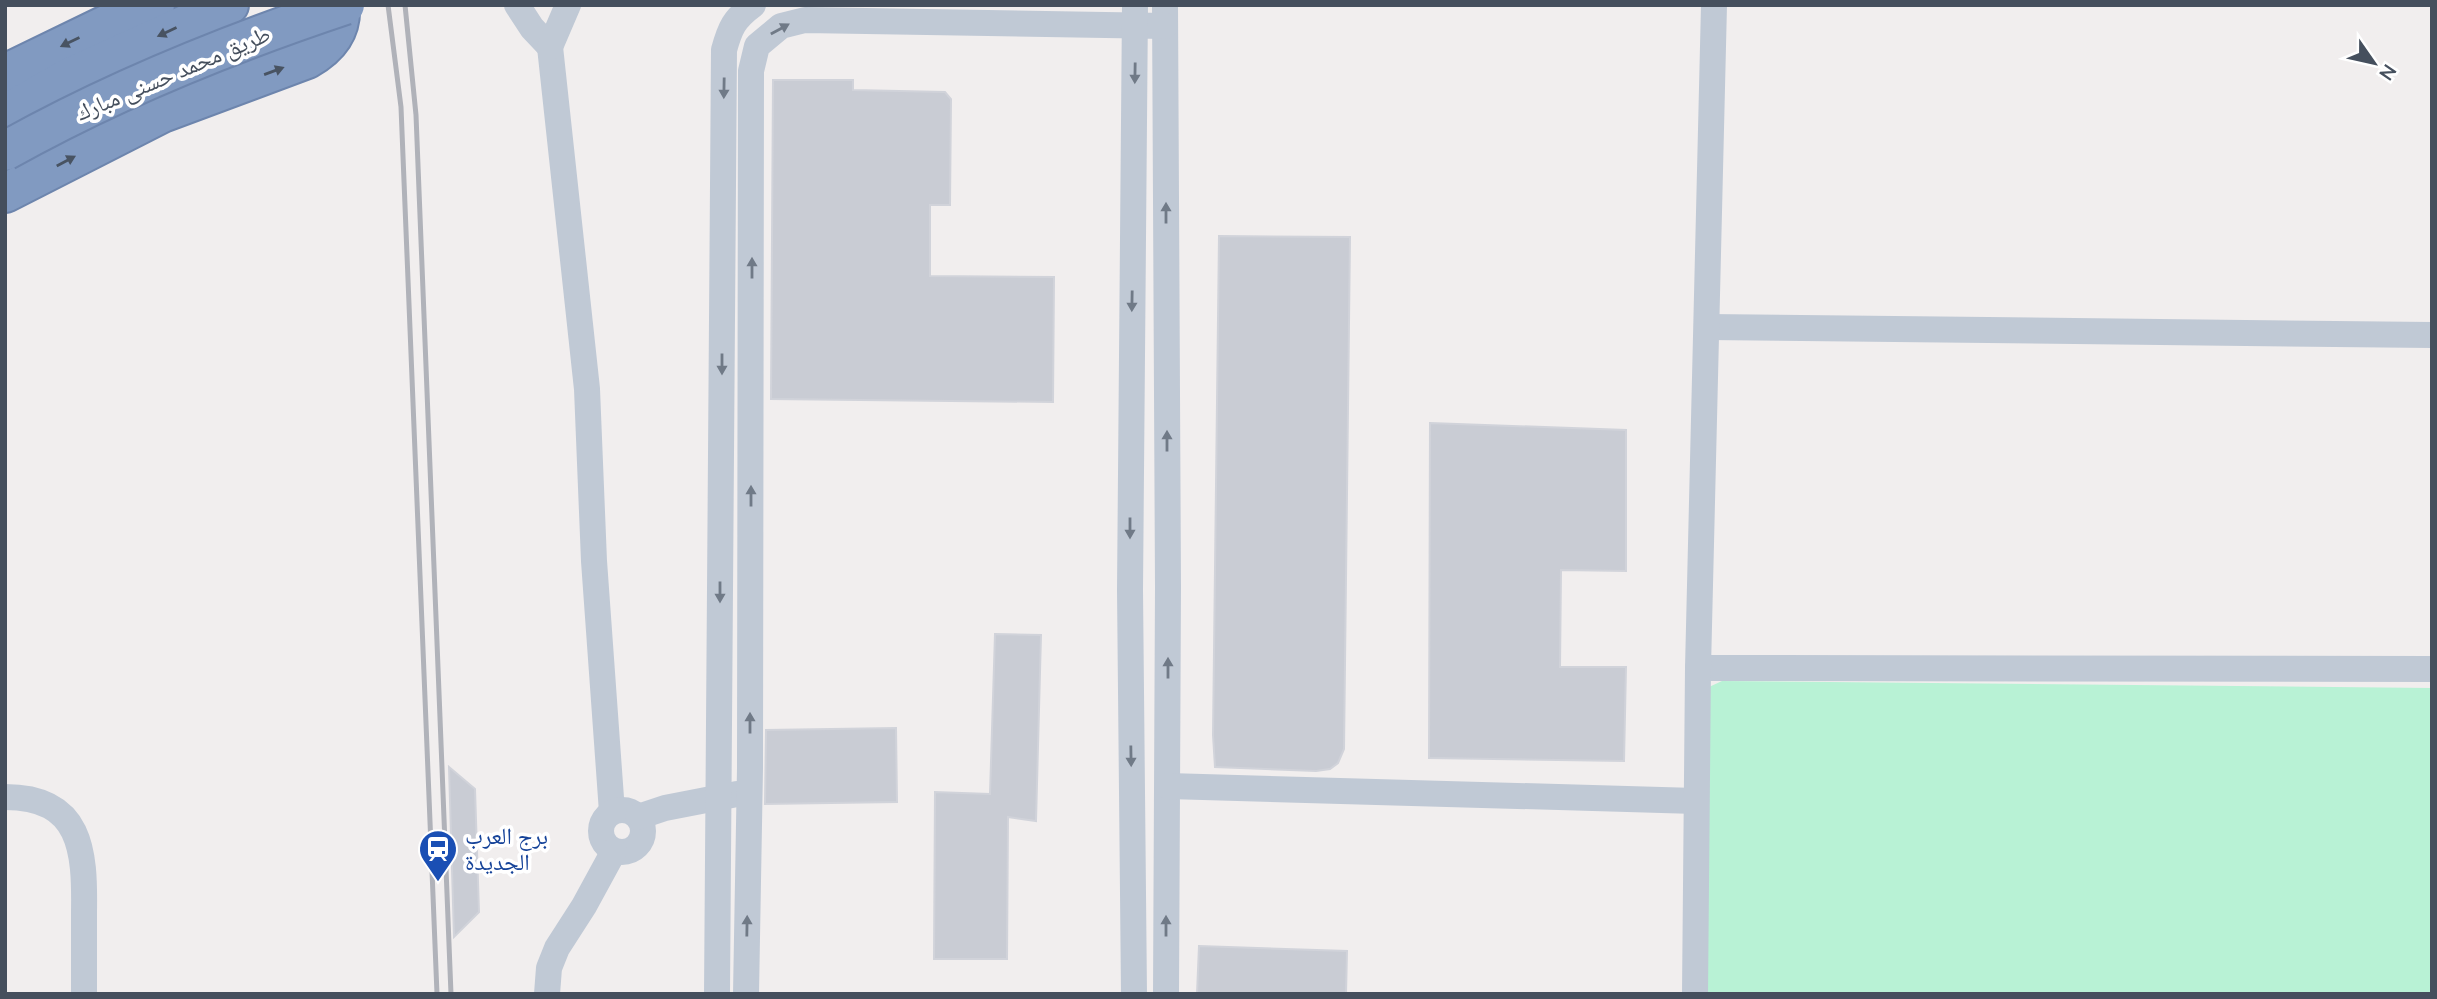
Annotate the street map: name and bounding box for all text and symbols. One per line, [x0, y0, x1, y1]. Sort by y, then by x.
street label: طريق محمد حسنى مبارك [71, 19, 275, 128]
one-way arrow [771, 23, 790, 35]
one-way arrow [157, 27, 177, 38]
north arrow [2339, 28, 2409, 98]
one-way arrow [60, 37, 80, 48]
text: N [2373, 59, 2402, 85]
one-way arrow [1129, 63, 1141, 85]
one-way arrow [264, 65, 285, 76]
one-way arrow [718, 77, 730, 99]
one-way arrow [56, 155, 75, 167]
one-way arrow [1160, 202, 1172, 224]
one-way arrow [746, 257, 758, 279]
one-way arrow [1126, 290, 1138, 312]
one-way arrow [716, 353, 728, 375]
one-way arrow [1161, 430, 1173, 452]
one-way arrow [745, 484, 757, 506]
one-way arrow [1124, 518, 1136, 540]
one-way arrow [714, 581, 726, 603]
one-way arrow [1162, 657, 1174, 679]
one-way arrow [744, 712, 756, 734]
one-way arrow [1126, 745, 1137, 767]
place label: برج العرب الجديدة [465, 821, 548, 878]
station icon: برج العرب الجديدة [417, 828, 459, 883]
one-way arrow [741, 914, 753, 936]
one-way arrow [1161, 914, 1172, 936]

